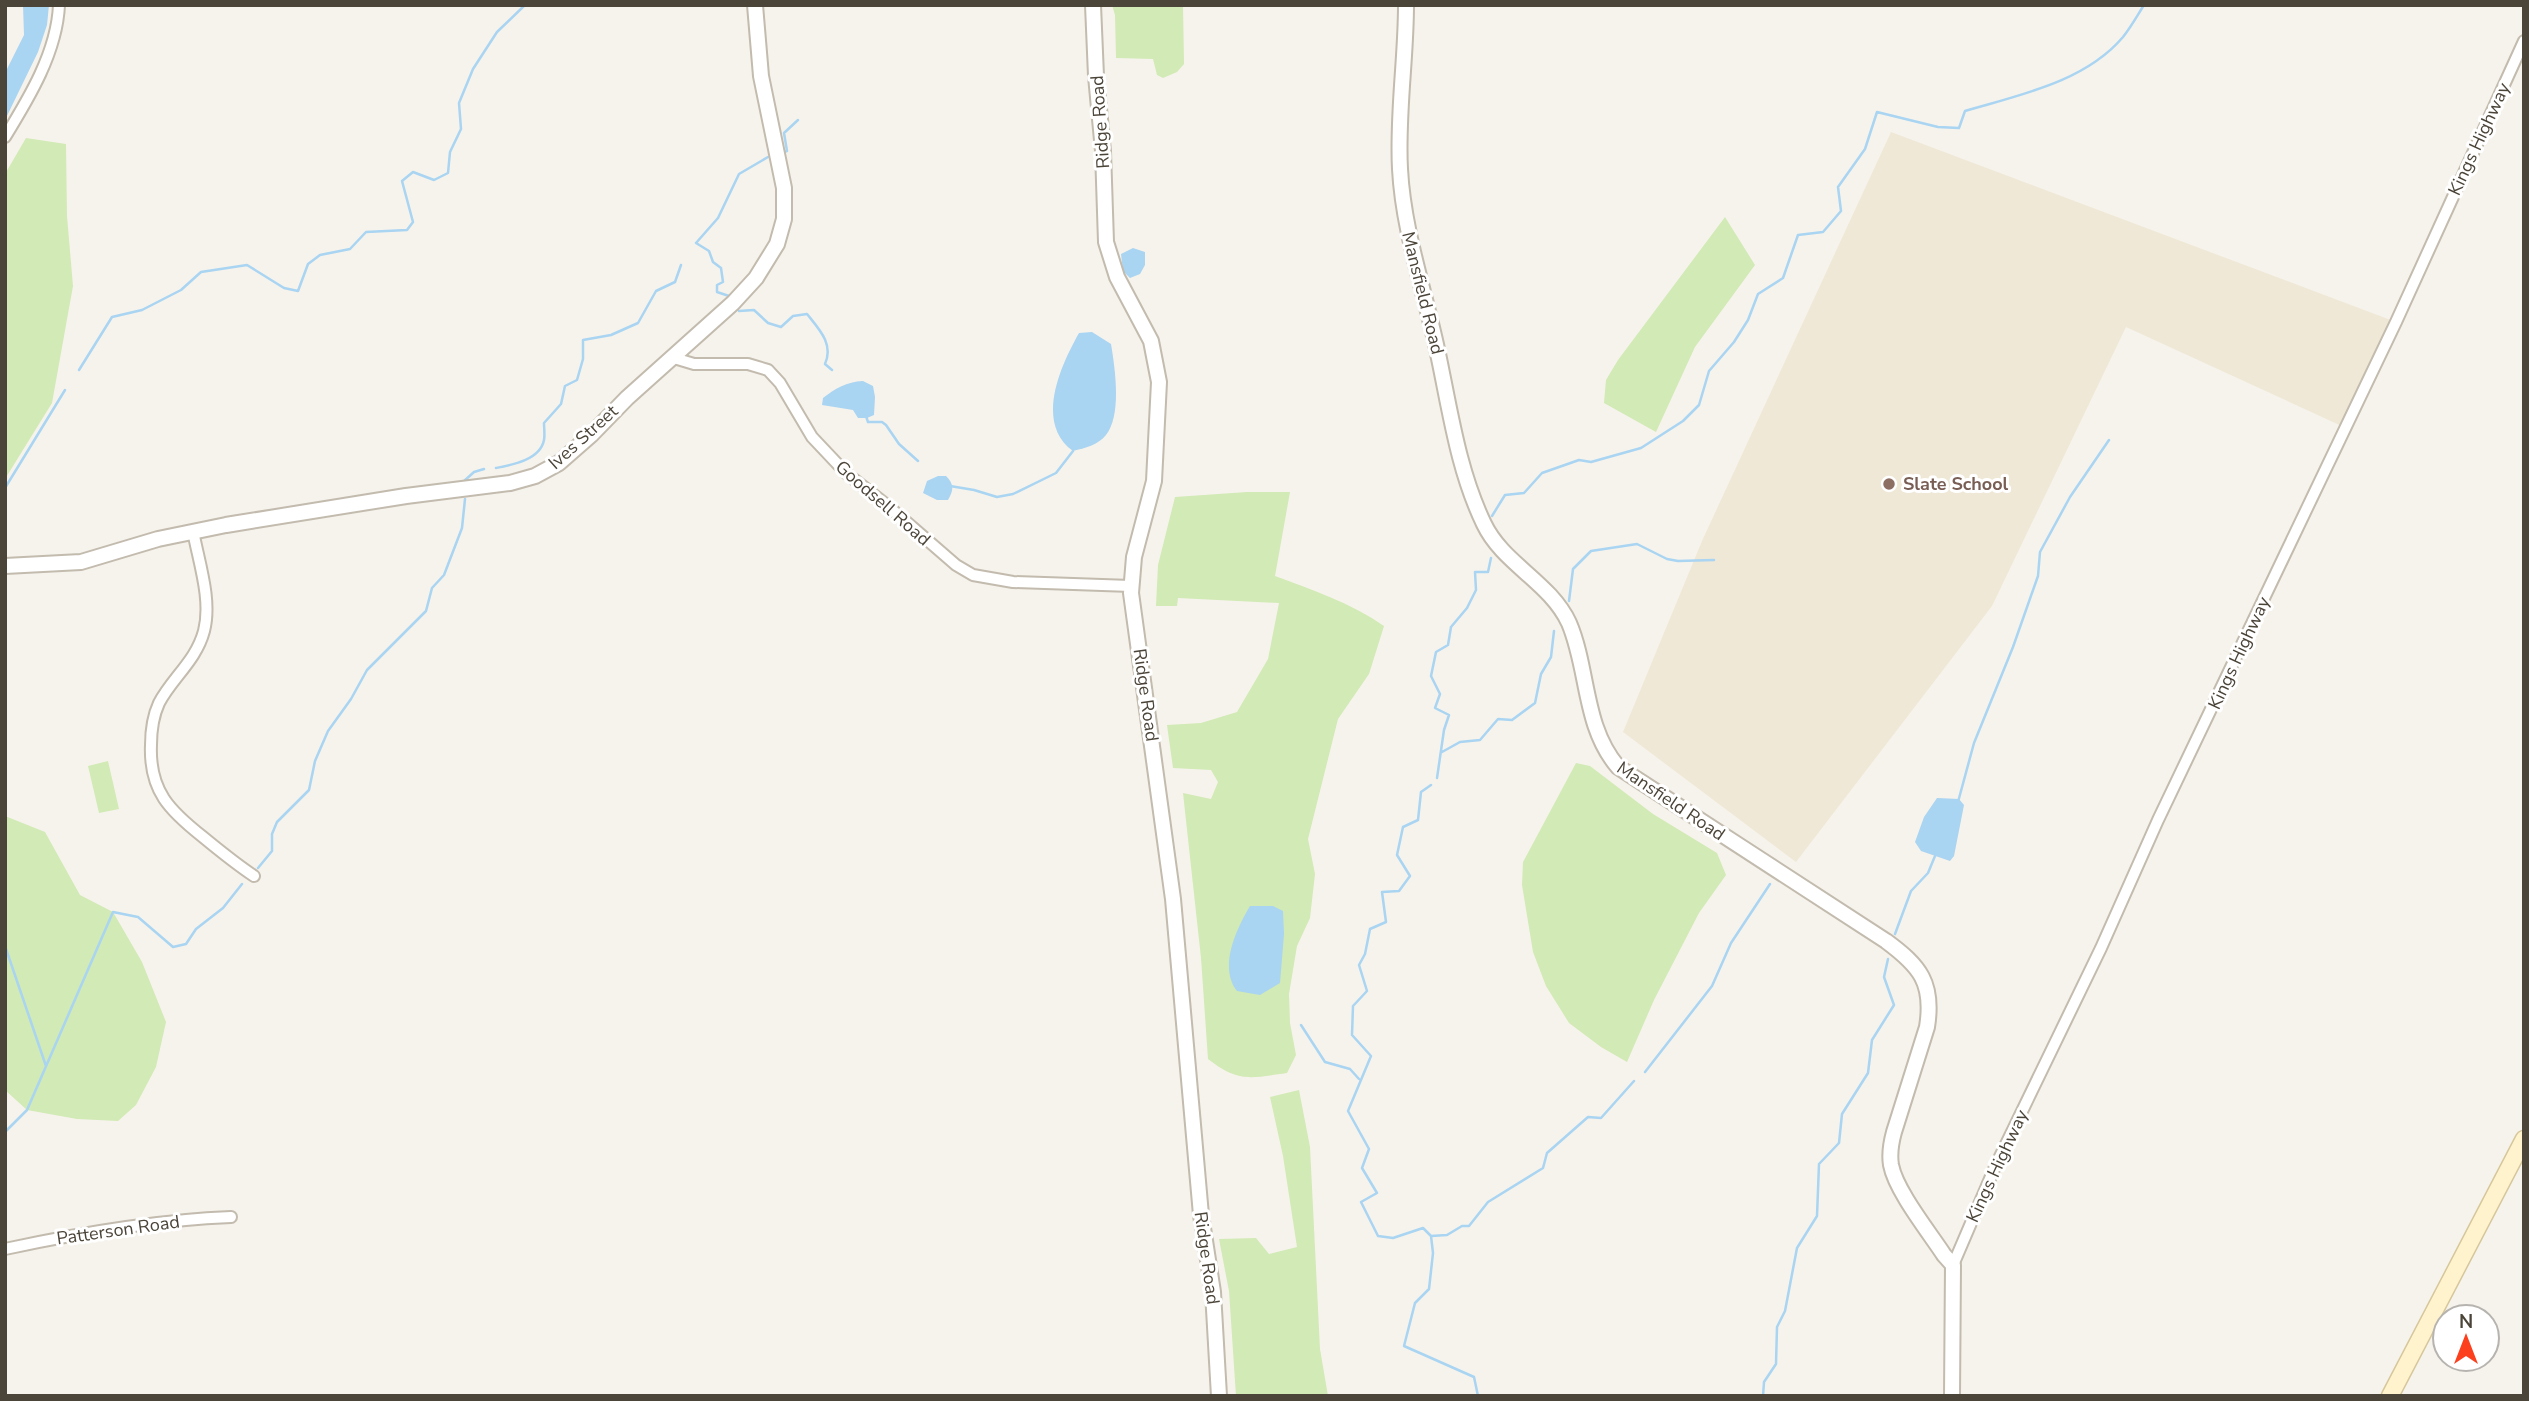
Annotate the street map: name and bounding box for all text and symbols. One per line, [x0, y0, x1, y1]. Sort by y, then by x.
street label: Ridge Road [1085, 75, 1115, 169]
street label: Kings Highway [2442, 78, 2516, 199]
street label: Mansfield Road [1396, 229, 1450, 357]
street label: Ives Street [543, 399, 623, 475]
street label: Goodsell Road [830, 455, 936, 551]
place label: Slate School [1903, 472, 2009, 496]
marker: Slate School [1881, 476, 1897, 492]
street label: Kings Highway [2202, 592, 2276, 713]
street label: Ridge Road [1128, 647, 1164, 743]
street label: Mansfield Road [1612, 756, 1730, 846]
street label: Kings Highway [1960, 1105, 2034, 1226]
street label: Patterson Road [55, 1209, 181, 1251]
street label: Ridge Road [1189, 1210, 1225, 1306]
north arrow [2431, 1303, 2501, 1373]
text: N [2459, 1309, 2473, 1335]

